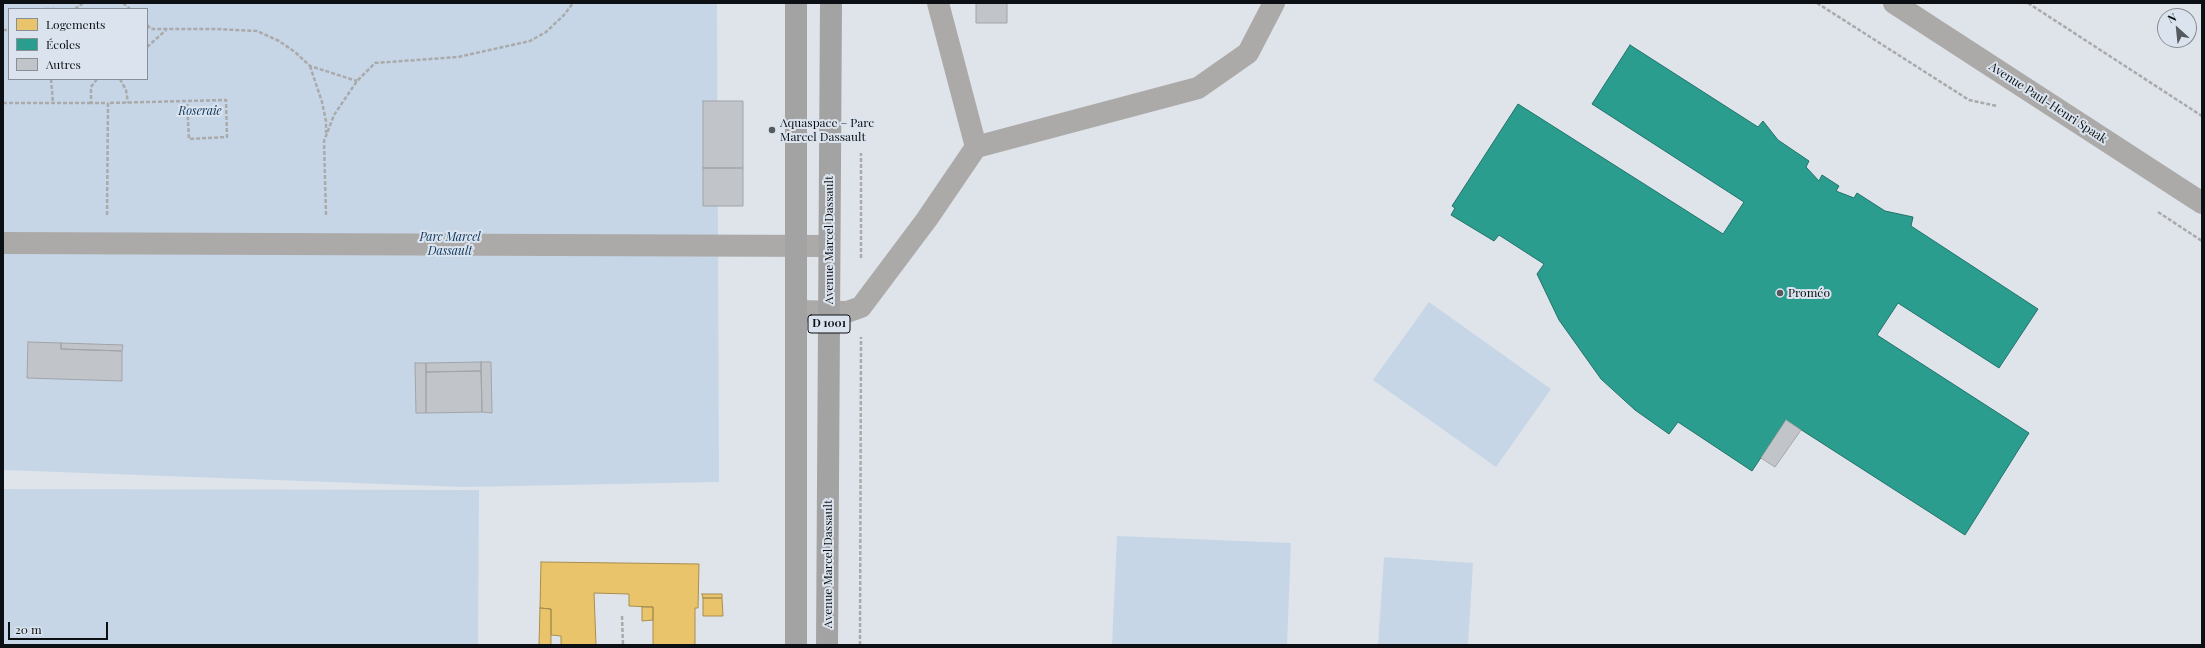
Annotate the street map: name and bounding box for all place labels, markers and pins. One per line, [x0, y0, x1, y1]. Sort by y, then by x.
place label: Aquaspace – Parc Marcel Dassault [780, 116, 874, 144]
marker: Aquaspace – Parc Marcel Dassault [767, 125, 777, 135]
place label: Proméo [1788, 286, 1830, 300]
marker: Proméo [1775, 288, 1785, 298]

